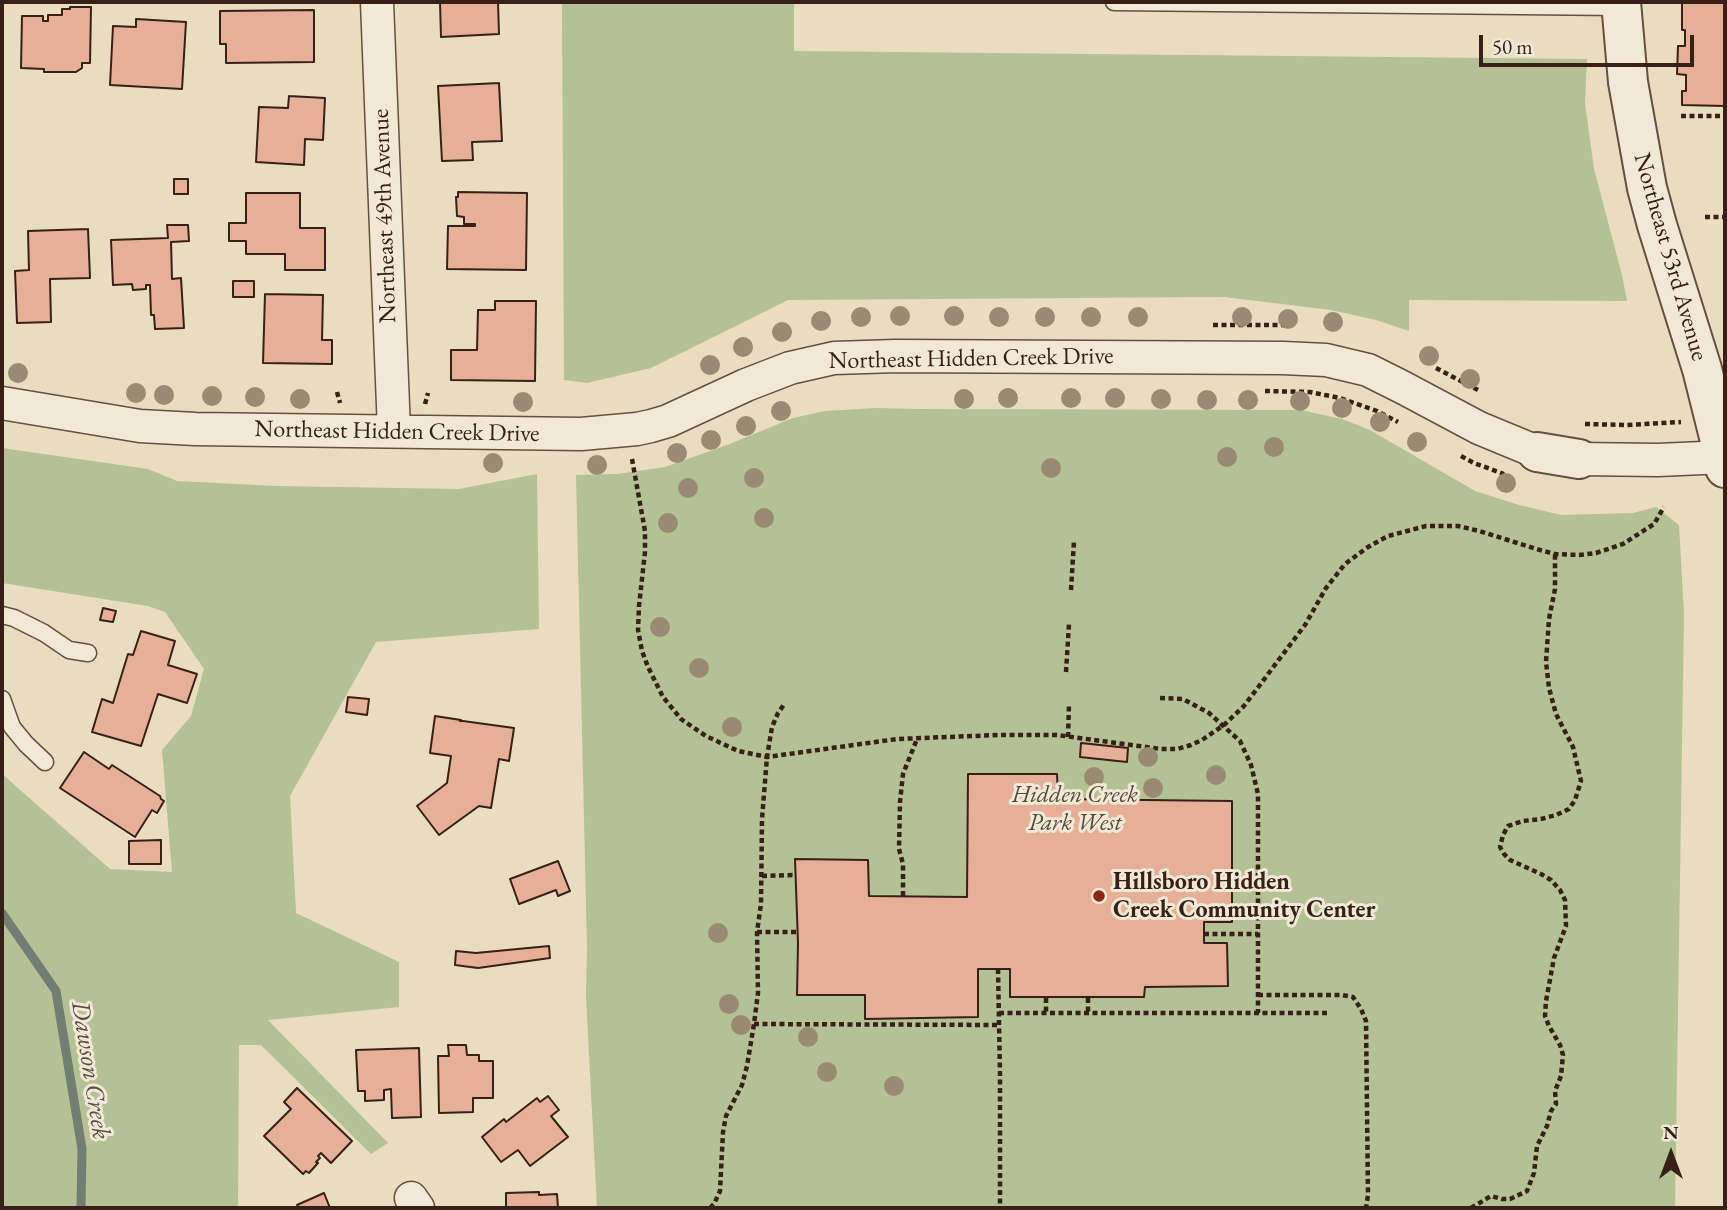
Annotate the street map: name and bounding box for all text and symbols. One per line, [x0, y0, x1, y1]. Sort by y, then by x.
scale bar [1482, 21, 1697, 65]
text: 50 m [1492, 33, 1533, 60]
street label: Northeast 49th Avenue [367, 108, 403, 324]
street label: Northeast 53rd Avenue [1627, 150, 1713, 364]
street label: Northeast Hidden Creek Drive [828, 342, 1114, 376]
street label: Northeast Hidden Creek Drive [254, 415, 540, 449]
park label: Hidden Creek Park West [1012, 781, 1138, 837]
place label: Hillsboro Hidden Creek Community Center [1113, 868, 1376, 924]
marker: Hillsboro Hidden Creek Community Center [1091, 888, 1107, 904]
water label: Dawson Creek [64, 999, 116, 1141]
north arrow [1636, 1119, 1706, 1189]
text: N [1663, 1120, 1679, 1145]

